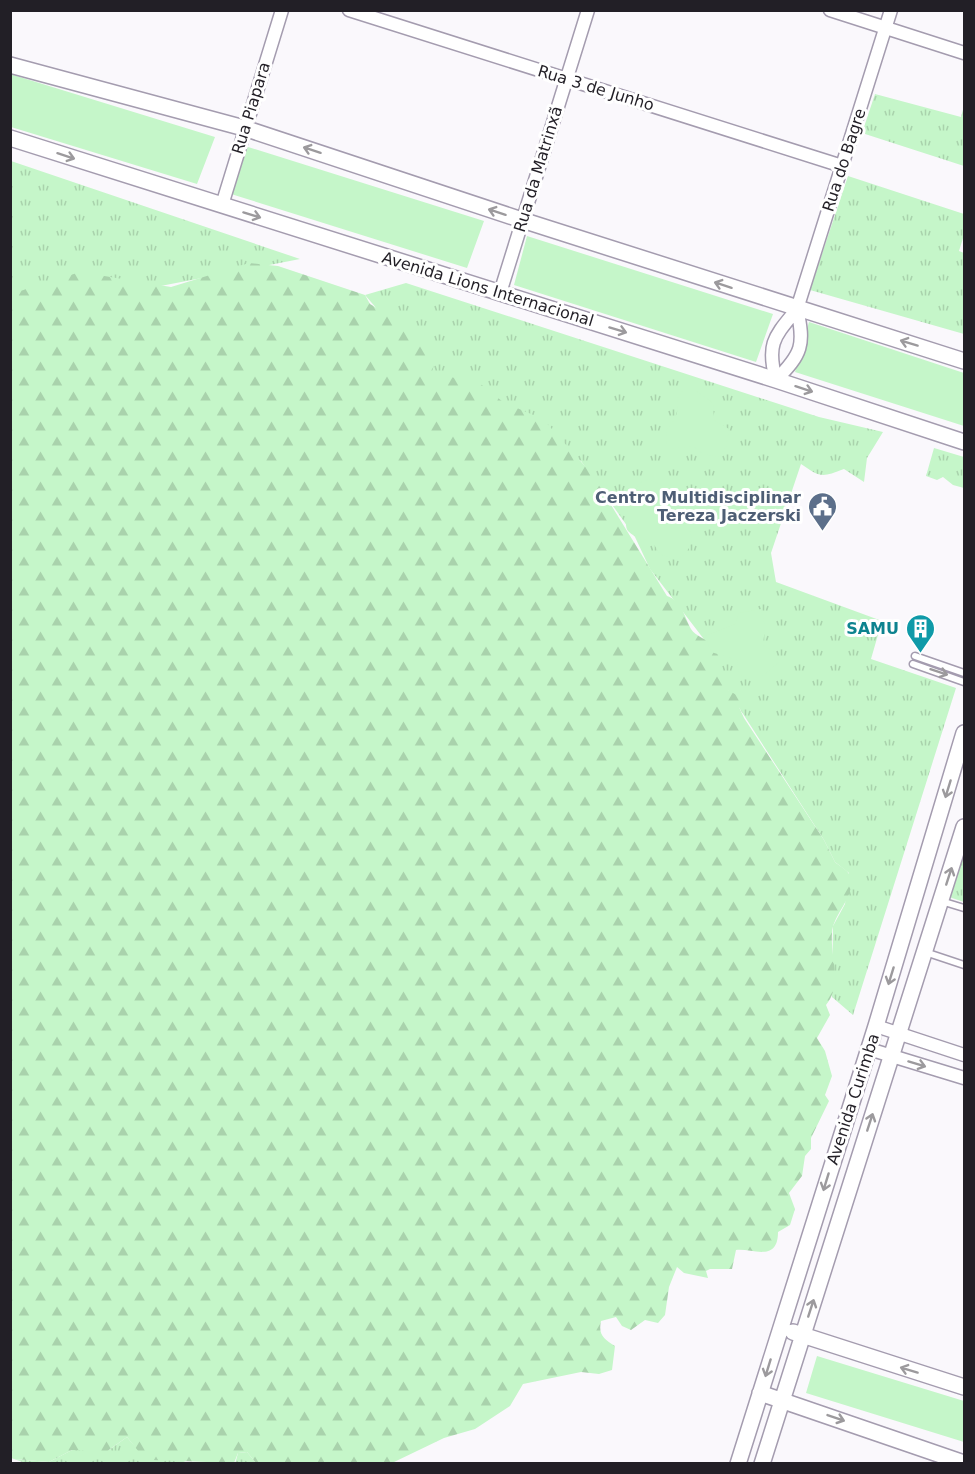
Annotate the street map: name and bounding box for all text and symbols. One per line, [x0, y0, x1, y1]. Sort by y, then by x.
street label: Rua Piapara [228, 60, 274, 156]
street label: Rua 3 de Junho [536, 61, 656, 115]
street label: Rua da Matrinxã [510, 104, 566, 234]
street label: Rua do Bagre [818, 106, 870, 214]
one-way arrow [303, 144, 322, 155]
one-way arrow [56, 151, 75, 162]
one-way arrow [488, 206, 507, 217]
one-way arrow [242, 210, 261, 221]
street label: Avenida Lions Internacional [380, 248, 596, 330]
one-way arrow [714, 279, 733, 290]
one-way arrow [608, 325, 627, 336]
one-way arrow [900, 337, 919, 348]
one-way arrow [794, 384, 813, 395]
place label: Centro Multidisciplinar Tereza Jaczerski [595, 488, 801, 525]
public building icon: Centro Multidisciplinar Tereza Jaczerski [806, 490, 838, 532]
building icon: SAMU [904, 612, 936, 654]
place label: SAMU [846, 619, 899, 638]
one-way arrow [929, 668, 948, 679]
one-way arrow [942, 780, 953, 799]
one-way arrow [944, 867, 955, 886]
one-way arrow [885, 966, 896, 985]
street label: Avenida Curimba [823, 1031, 883, 1167]
one-way arrow [907, 1059, 926, 1070]
one-way arrow [865, 1113, 876, 1132]
one-way arrow [820, 1172, 831, 1191]
one-way arrow [806, 1299, 817, 1318]
one-way arrow [762, 1358, 773, 1377]
one-way arrow [900, 1364, 919, 1375]
one-way arrow [826, 1414, 844, 1425]

